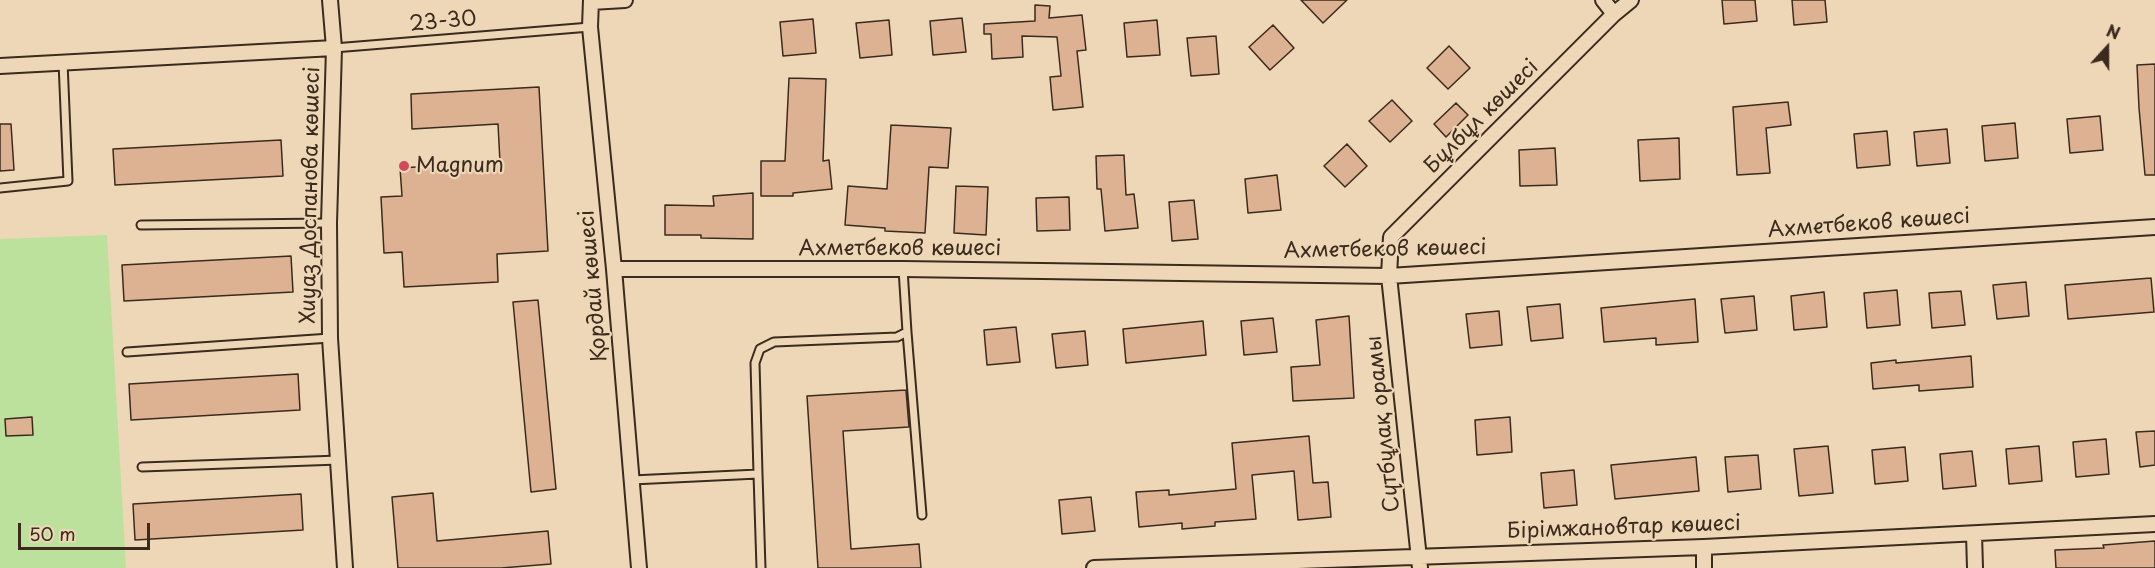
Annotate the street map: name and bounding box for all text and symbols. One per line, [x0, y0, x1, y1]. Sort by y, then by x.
street label: 23-30 [408, 7, 478, 37]
north arrow [2077, 18, 2137, 78]
text: N [2103, 18, 2124, 45]
street label: Бұлбұл көшесі [1420, 55, 1544, 179]
street label: Хиуаз Доспанова көшесі [296, 66, 326, 324]
place label: Magnum [416, 153, 504, 179]
marker: Magnum [397, 159, 411, 173]
street label: Ахметбеков көшесі [1767, 204, 1971, 244]
street label: Қордай көшесі [575, 209, 613, 363]
street label: Ахметбеков көшесі [799, 236, 1001, 262]
street label: Ахметбеков көшесі [1283, 236, 1487, 264]
street label: Cүтбұлақ орамы [1362, 334, 1406, 514]
scale bar [21, 511, 153, 549]
street label: Бірімжановтар көшесі [1507, 511, 1741, 545]
text: 50 m [29, 520, 76, 547]

